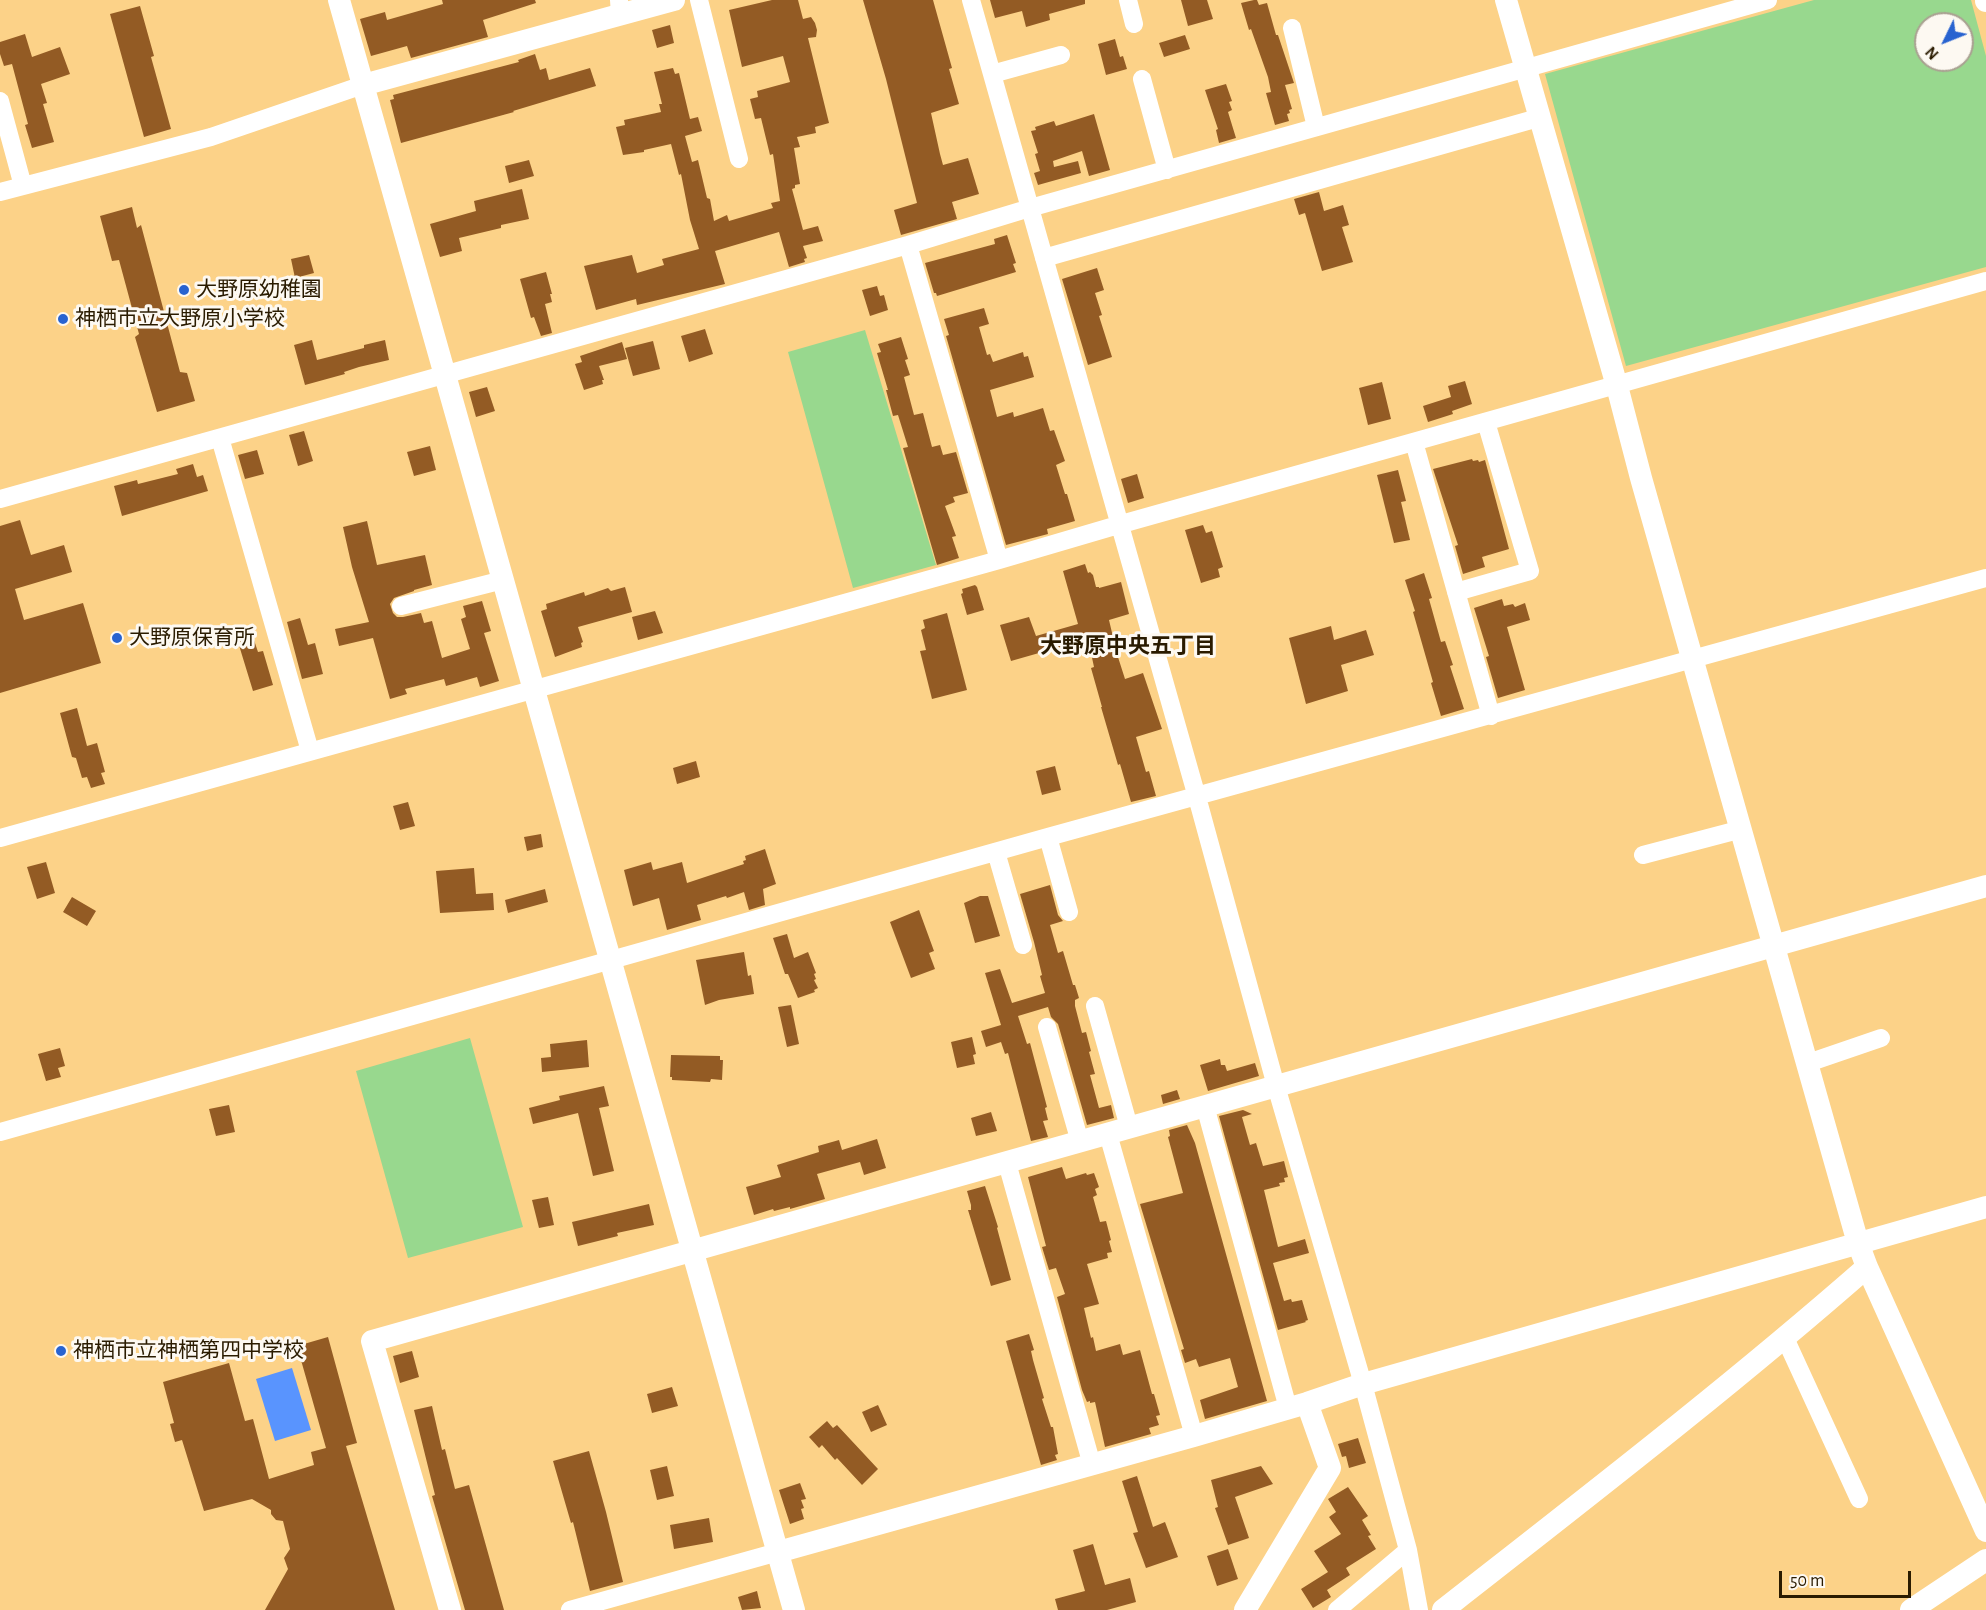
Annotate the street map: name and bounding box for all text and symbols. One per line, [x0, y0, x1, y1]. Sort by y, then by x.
north arrow [1914, 12, 1974, 72]
text: N [1923, 43, 1942, 62]
place label: 大野原幼稚園 [196, 277, 322, 303]
marker: 大野原幼稚園 [177, 283, 191, 297]
place label: 神栖市立大野原小学校 [75, 306, 285, 332]
marker: 神栖市立大野原小学校 [56, 312, 70, 326]
place label: 大野原保育所 [129, 625, 255, 651]
marker: 大野原保育所 [110, 631, 124, 645]
district label: 大野原中央五丁目 [1040, 633, 1216, 659]
place label: 神栖市立神栖第四中学校 [73, 1338, 304, 1364]
marker: 神栖市立神栖第四中学校 [54, 1344, 68, 1358]
scale bar [1782, 1559, 1914, 1597]
text: 50 m [1790, 1572, 1824, 1590]

